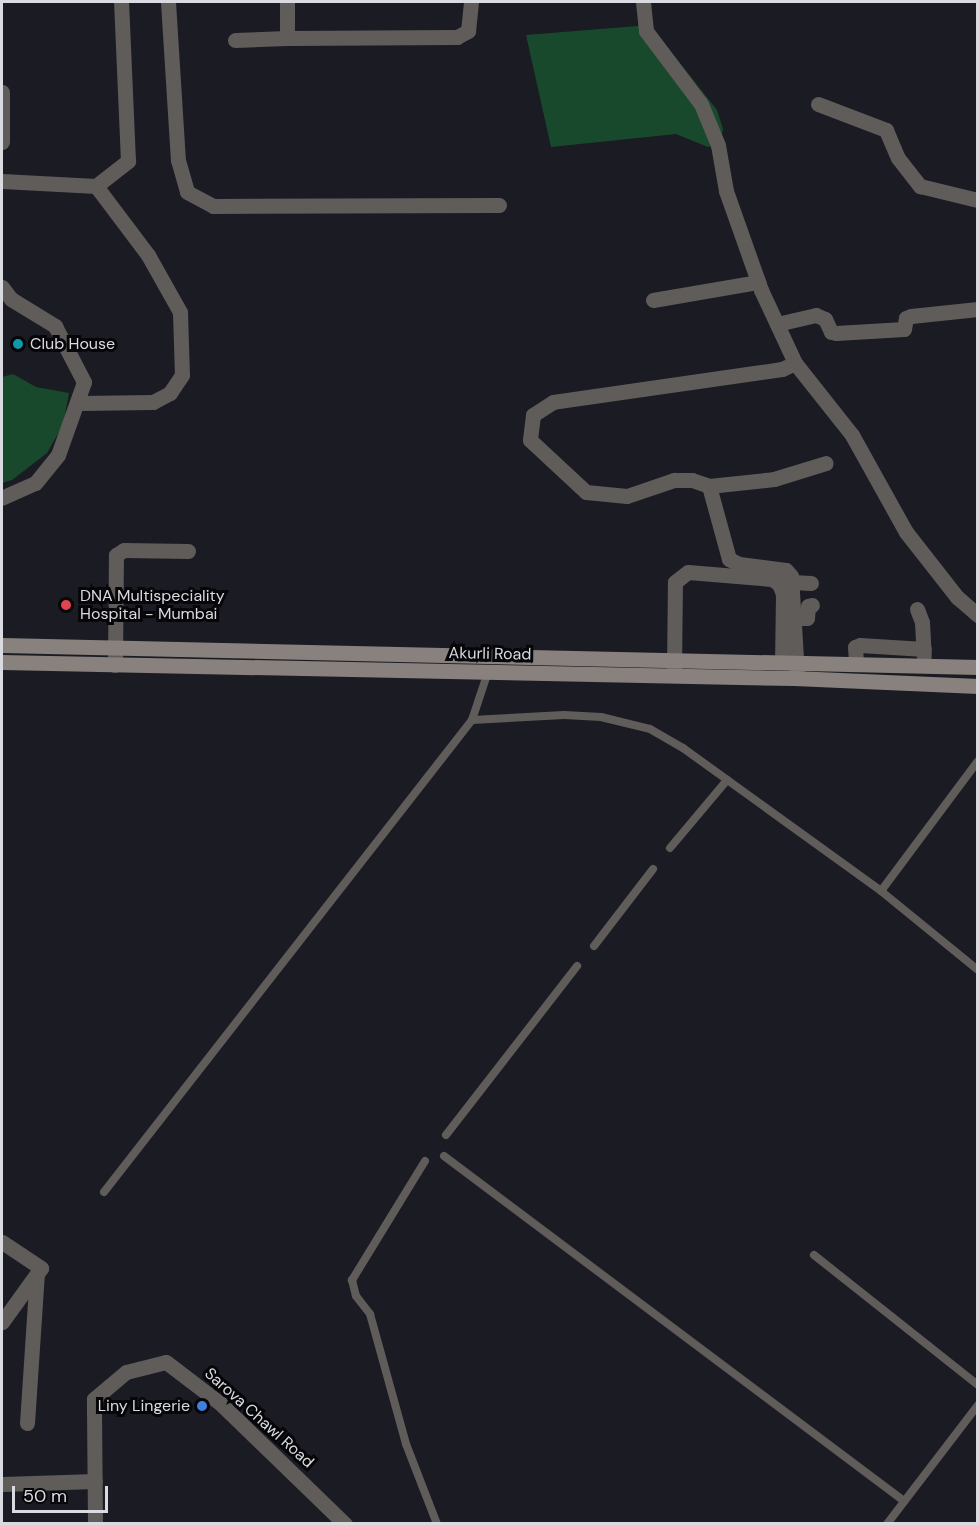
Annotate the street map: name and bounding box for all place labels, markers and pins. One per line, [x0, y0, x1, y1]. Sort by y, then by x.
place label: Club House [30, 334, 115, 354]
marker: Club House [11, 337, 25, 351]
place label: DNA Multispeciality Hospital - Mumbai [80, 586, 225, 624]
marker: DNA Multispeciality Hospital - Mumbai [57, 596, 75, 614]
place label: Liny Lingerie [98, 1396, 190, 1416]
marker: Liny Lingerie [195, 1399, 209, 1413]

